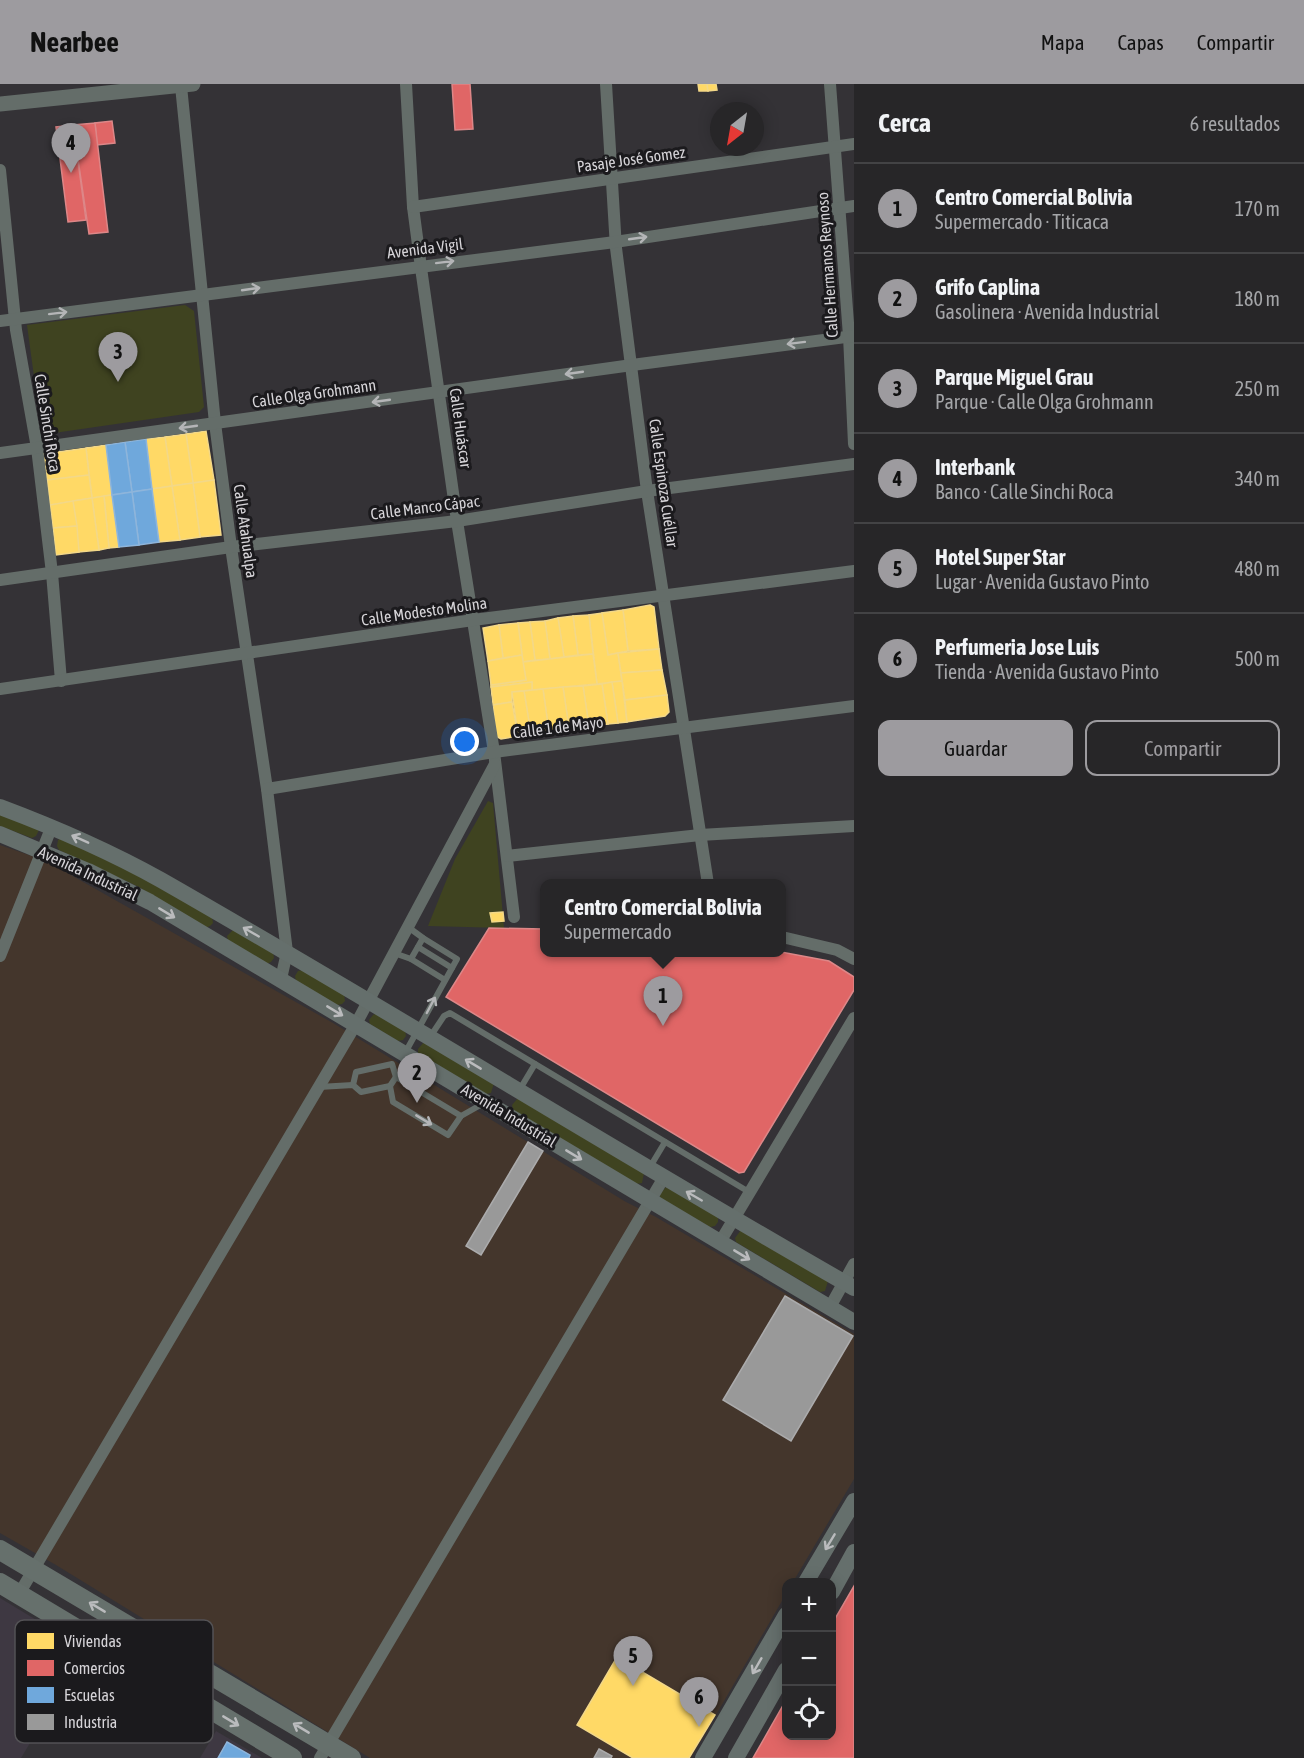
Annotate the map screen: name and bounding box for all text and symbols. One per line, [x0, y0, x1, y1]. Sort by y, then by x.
text: Nearbee [30, 26, 119, 58]
text: Mapa [1041, 30, 1084, 54]
text: Capas [1117, 30, 1164, 54]
text: Compartir [1197, 30, 1274, 54]
north arrow [710, 102, 764, 156]
text: Cerca [878, 108, 931, 138]
text: 6 resultados [1190, 112, 1280, 135]
pin: 4 [52, 124, 90, 173]
street label: Pasaje José Gomez [576, 142, 687, 177]
text: Centro Comercial Bolivia [935, 184, 1133, 210]
street label: Calle Hermanos Reynoso [813, 192, 842, 338]
text: 1 [893, 197, 902, 220]
text: 170 m [1235, 197, 1280, 220]
text: Supermercado · Titicaca [935, 210, 1109, 233]
one-way arrow [628, 233, 648, 244]
street label: Avenida Vigil [386, 234, 465, 263]
one-way arrow [434, 257, 454, 268]
text: Grifo Caplina [935, 274, 1040, 300]
one-way arrow [241, 283, 261, 294]
text: 2 [893, 287, 902, 310]
text: 180 m [1235, 287, 1280, 310]
text: Gasolinera · Avenida Industrial [935, 300, 1159, 323]
one-way arrow [48, 307, 67, 318]
pin: 3 [98, 332, 138, 382]
one-way arrow [787, 338, 806, 349]
text: Parque Miguel Grau [935, 364, 1093, 390]
one-way arrow [565, 368, 584, 379]
street label: Calle Sinchi Roca [31, 373, 65, 473]
street label: Calle Olga Grohmann [251, 375, 377, 412]
text: 3 [893, 377, 902, 400]
text: 250 m [1235, 377, 1280, 400]
street label: Calle Huáscar [446, 387, 476, 469]
text: Parque · Calle Olga Grohmann [935, 390, 1154, 413]
one-way arrow [371, 395, 391, 406]
street label: Calle Espinoza Cuéllar [645, 418, 682, 549]
one-way arrow [178, 422, 198, 433]
text: Interbank [935, 454, 1015, 480]
text: 4 [893, 467, 902, 490]
text: 340 m [1235, 467, 1280, 490]
text: Banco · Calle Sinchi Roca [935, 480, 1114, 503]
street label: Calle Atahualpa [230, 483, 261, 579]
street label: Calle Manco Cápac [370, 491, 481, 524]
text: Hotel Super Star [935, 544, 1065, 570]
text: 5 [893, 557, 902, 580]
text: 480 m [1235, 557, 1280, 580]
text: Lugar · Avenida Gustavo Pinto [935, 570, 1150, 593]
street label: Calle Modesto Molina [360, 593, 488, 629]
text: Perfumeria Jose Luis [935, 634, 1099, 660]
text: 6 [893, 647, 902, 670]
text: 500 m [1235, 647, 1280, 670]
text: Tienda · Avenida Gustavo Pinto [935, 660, 1159, 683]
street label: Calle 1 de Mayo [512, 713, 605, 742]
button: Guardar [878, 720, 1073, 776]
button: Compartir [1085, 720, 1280, 776]
your location [450, 727, 479, 756]
one-way arrow [71, 833, 89, 844]
street label: Avenida Industrial [35, 842, 141, 904]
popup [540, 879, 786, 957]
text: Centro Comercial Bolivia [564, 894, 762, 920]
one-way arrow [158, 907, 175, 919]
text: Supermercado [564, 920, 672, 943]
one-way arrow [243, 926, 260, 938]
pin: 1 [644, 976, 682, 1026]
one-way arrow [426, 996, 438, 1014]
one-way arrow [326, 1006, 343, 1018]
pin: 2 [398, 1054, 436, 1103]
one-way arrow [465, 1057, 482, 1069]
street label: Avenida Industrial [458, 1080, 560, 1151]
one-way arrow [415, 1115, 432, 1127]
one-way arrow [565, 1149, 582, 1161]
one-way arrow [686, 1190, 703, 1202]
one-way arrow [733, 1249, 750, 1261]
one-way arrow [823, 1533, 835, 1550]
map controls [782, 1578, 836, 1740]
button: + [782, 1578, 836, 1632]
one-way arrow [89, 1601, 106, 1613]
legend [15, 1620, 213, 1743]
text: Viviendas [64, 1632, 122, 1650]
button: − [782, 1632, 836, 1686]
pin: 5 [614, 1636, 652, 1686]
one-way arrow [751, 1657, 763, 1674]
text: Comercios [64, 1659, 125, 1677]
pin: 6 [680, 1678, 718, 1727]
text: Escuelas [64, 1686, 115, 1704]
button: locate [782, 1686, 836, 1740]
text: Industria [64, 1713, 117, 1731]
one-way arrow [222, 1716, 239, 1728]
one-way arrow [293, 1722, 310, 1734]

